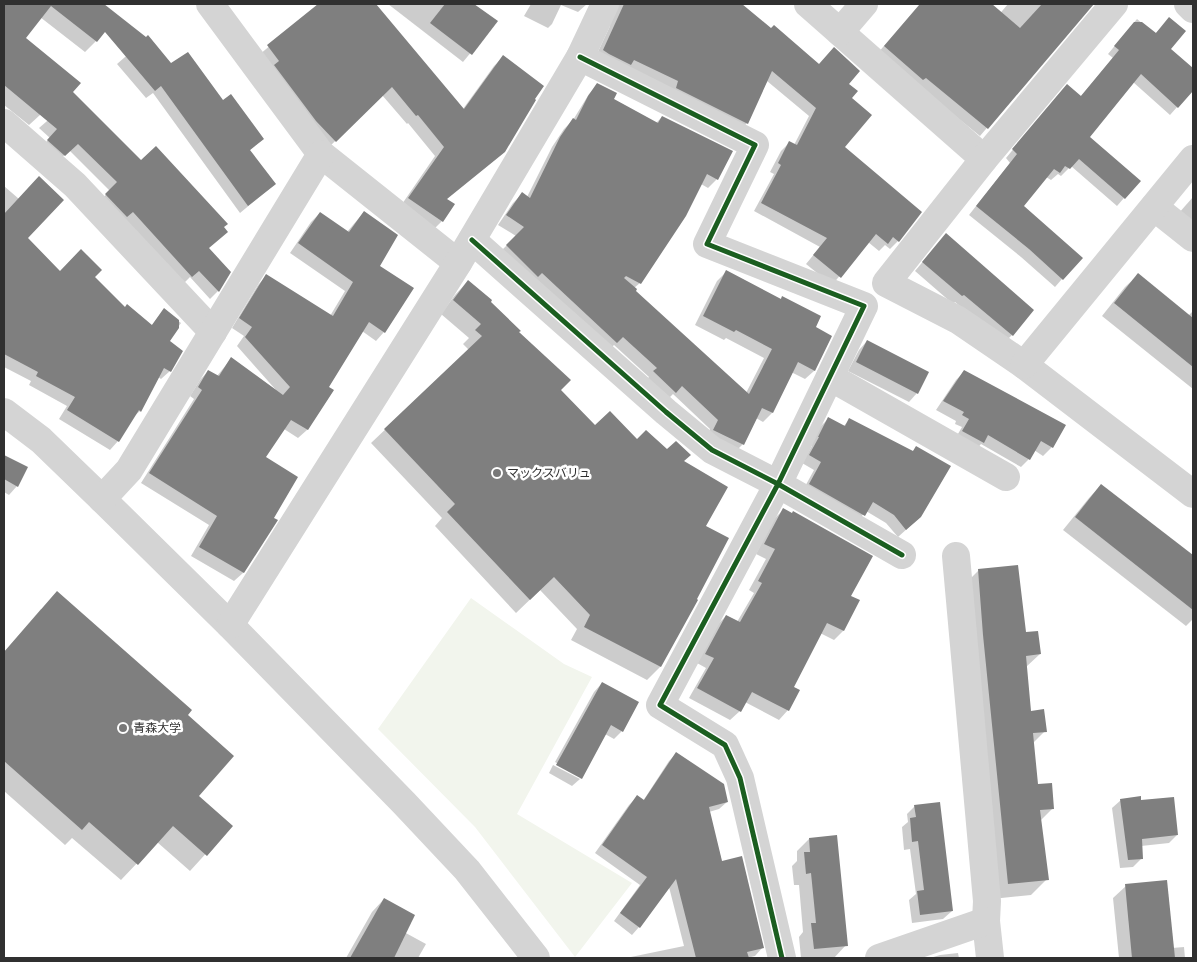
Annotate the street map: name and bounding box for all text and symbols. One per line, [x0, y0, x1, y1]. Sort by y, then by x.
place label: マックスバリュ [507, 465, 591, 482]
marker: マックスバリュ [491, 467, 503, 479]
place label: 青森大学 [133, 720, 181, 737]
marker: 青森大学 [117, 722, 129, 734]

